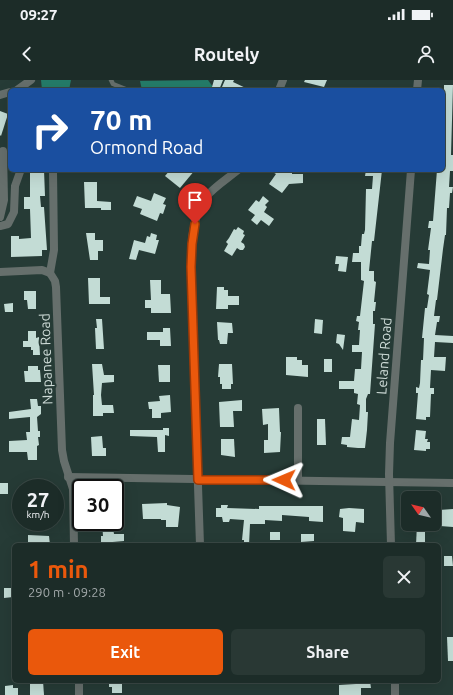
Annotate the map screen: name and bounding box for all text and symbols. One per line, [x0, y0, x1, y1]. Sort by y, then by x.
text: 09:27 [20, 6, 58, 23]
icon: back [16, 43, 38, 65]
icon: person [415, 43, 437, 65]
text: Routely [194, 44, 259, 64]
icon: right [24, 104, 76, 156]
text: 70 m [90, 104, 152, 135]
text: Ormond Road [90, 137, 203, 157]
pin [178, 183, 212, 224]
icon: arrive [184, 189, 206, 211]
street label: Napanee Road [36, 313, 56, 405]
street label: Leland Road [373, 317, 395, 395]
position arrow [263, 459, 305, 501]
speed limit sign: 30 [72, 479, 124, 531]
text: 27 [27, 488, 49, 511]
north arrow [401, 491, 441, 531]
map controls [401, 491, 441, 531]
text: km/h [26, 509, 50, 520]
text: 1 min [28, 556, 89, 583]
button: close [383, 556, 425, 598]
text: 290 m · 09:28 [28, 585, 106, 599]
button: Exit [28, 629, 223, 675]
button: Share [231, 629, 425, 675]

